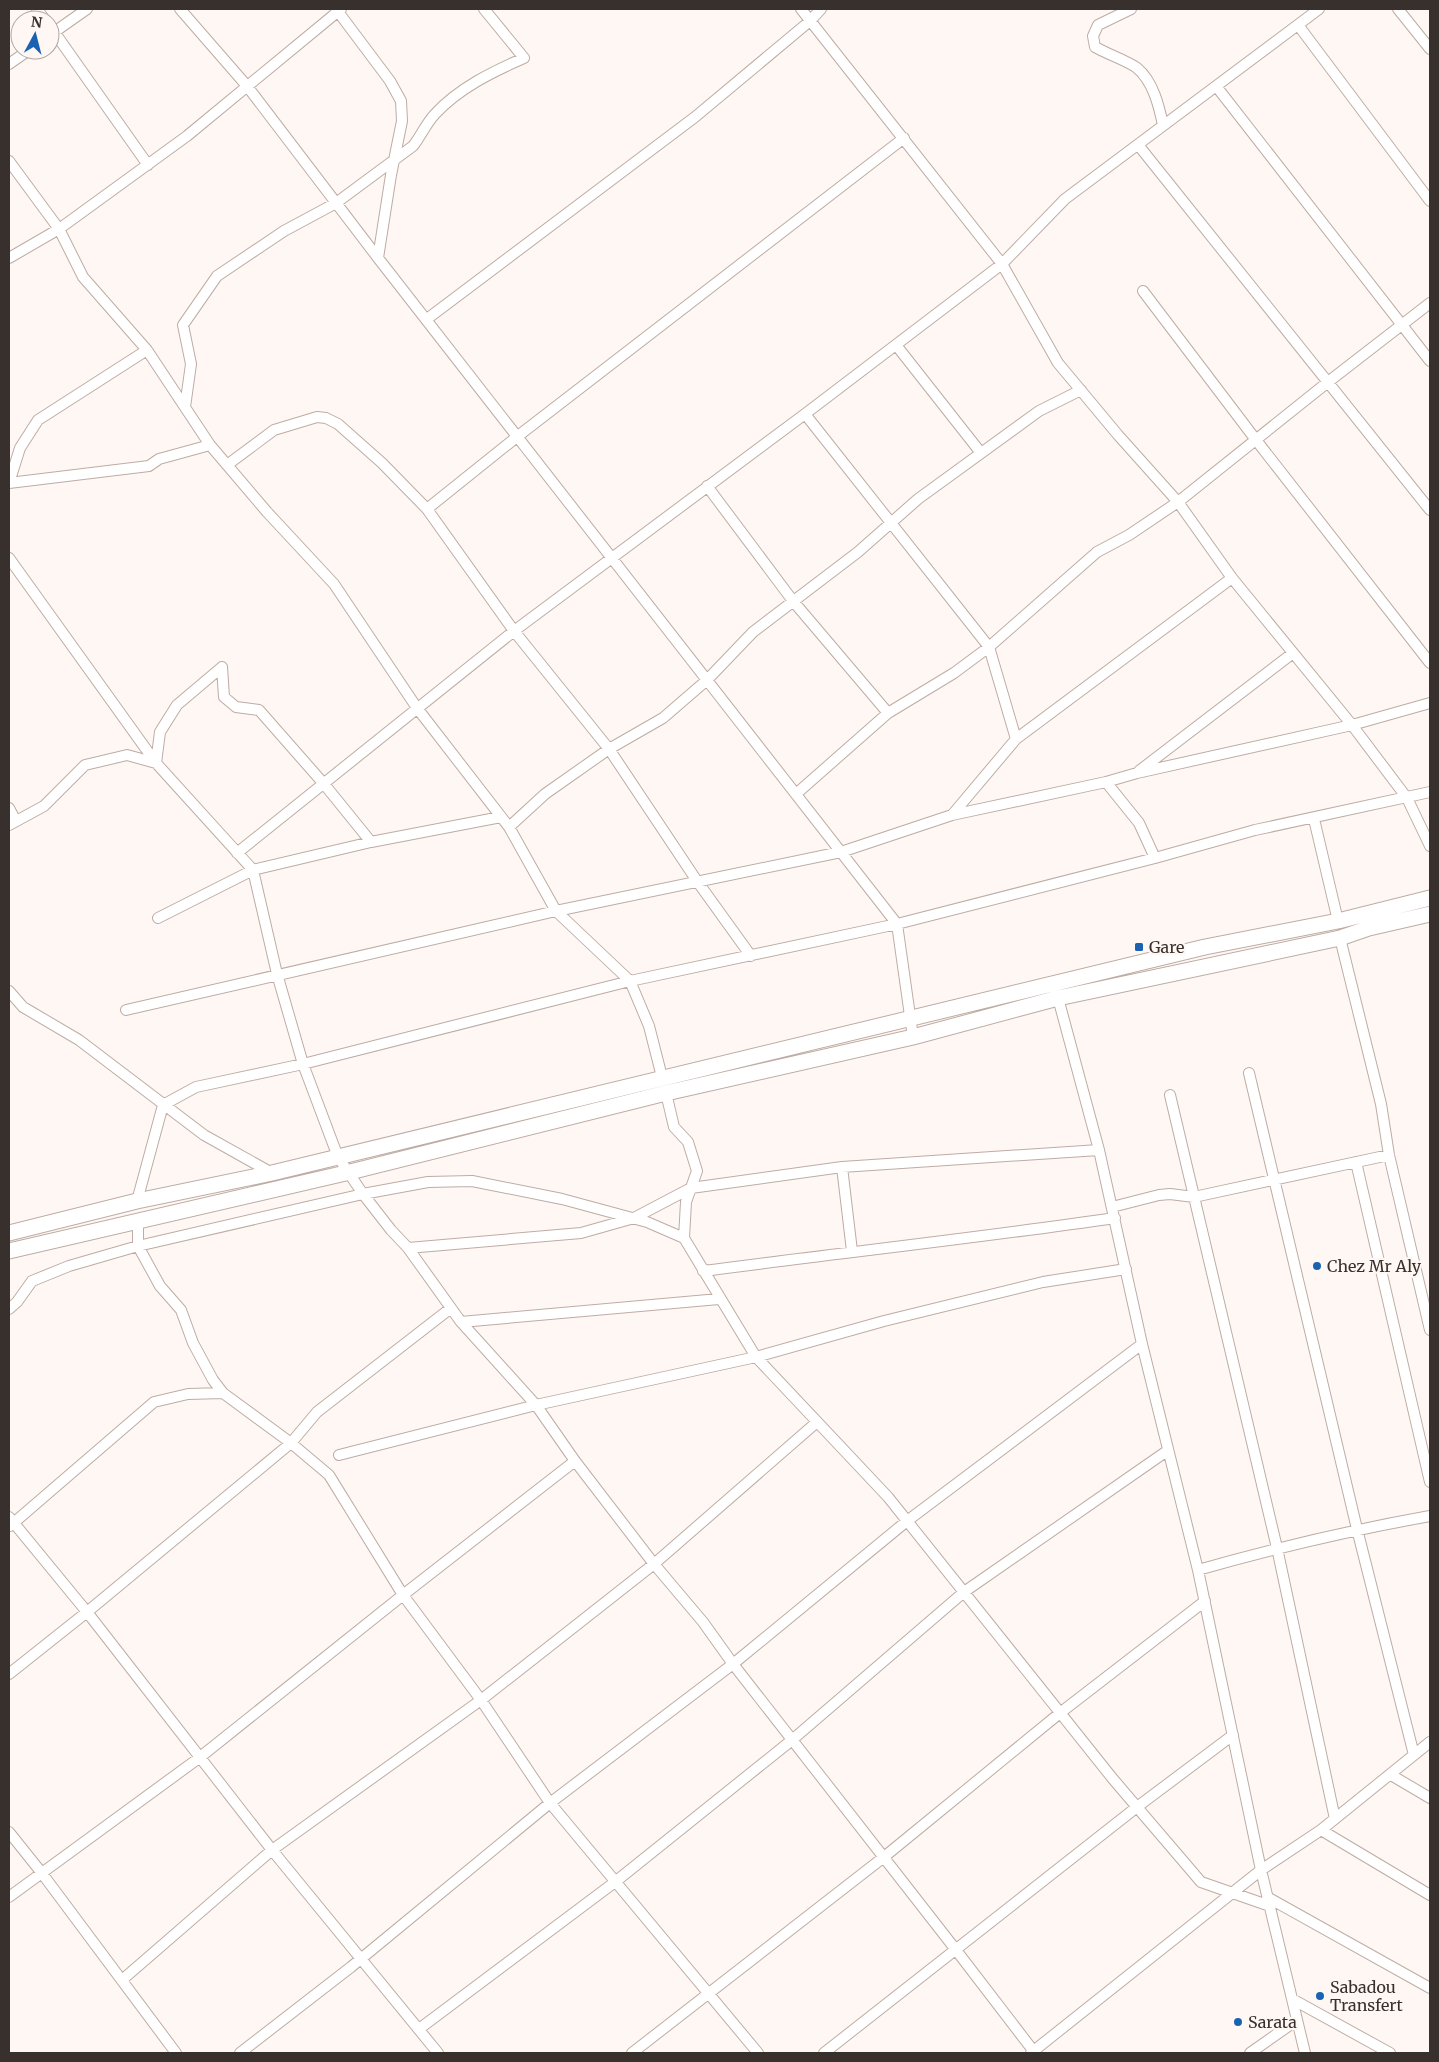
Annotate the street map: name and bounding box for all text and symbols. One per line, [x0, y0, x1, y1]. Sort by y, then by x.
north arrow [10, 10, 60, 60]
text: N [30, 12, 43, 32]
place label: Gare [1149, 937, 1184, 957]
marker: Gare [1133, 941, 1145, 953]
place label: Chez Mr Aly [1327, 1256, 1422, 1276]
marker: Chez Mr Aly [1311, 1260, 1323, 1272]
place label: Sabadou Transfert [1330, 1977, 1403, 2015]
marker: Sabadou Transfert [1314, 1990, 1326, 2002]
place label: Sarata [1248, 2012, 1297, 2032]
marker: Sarata [1232, 2016, 1244, 2028]

